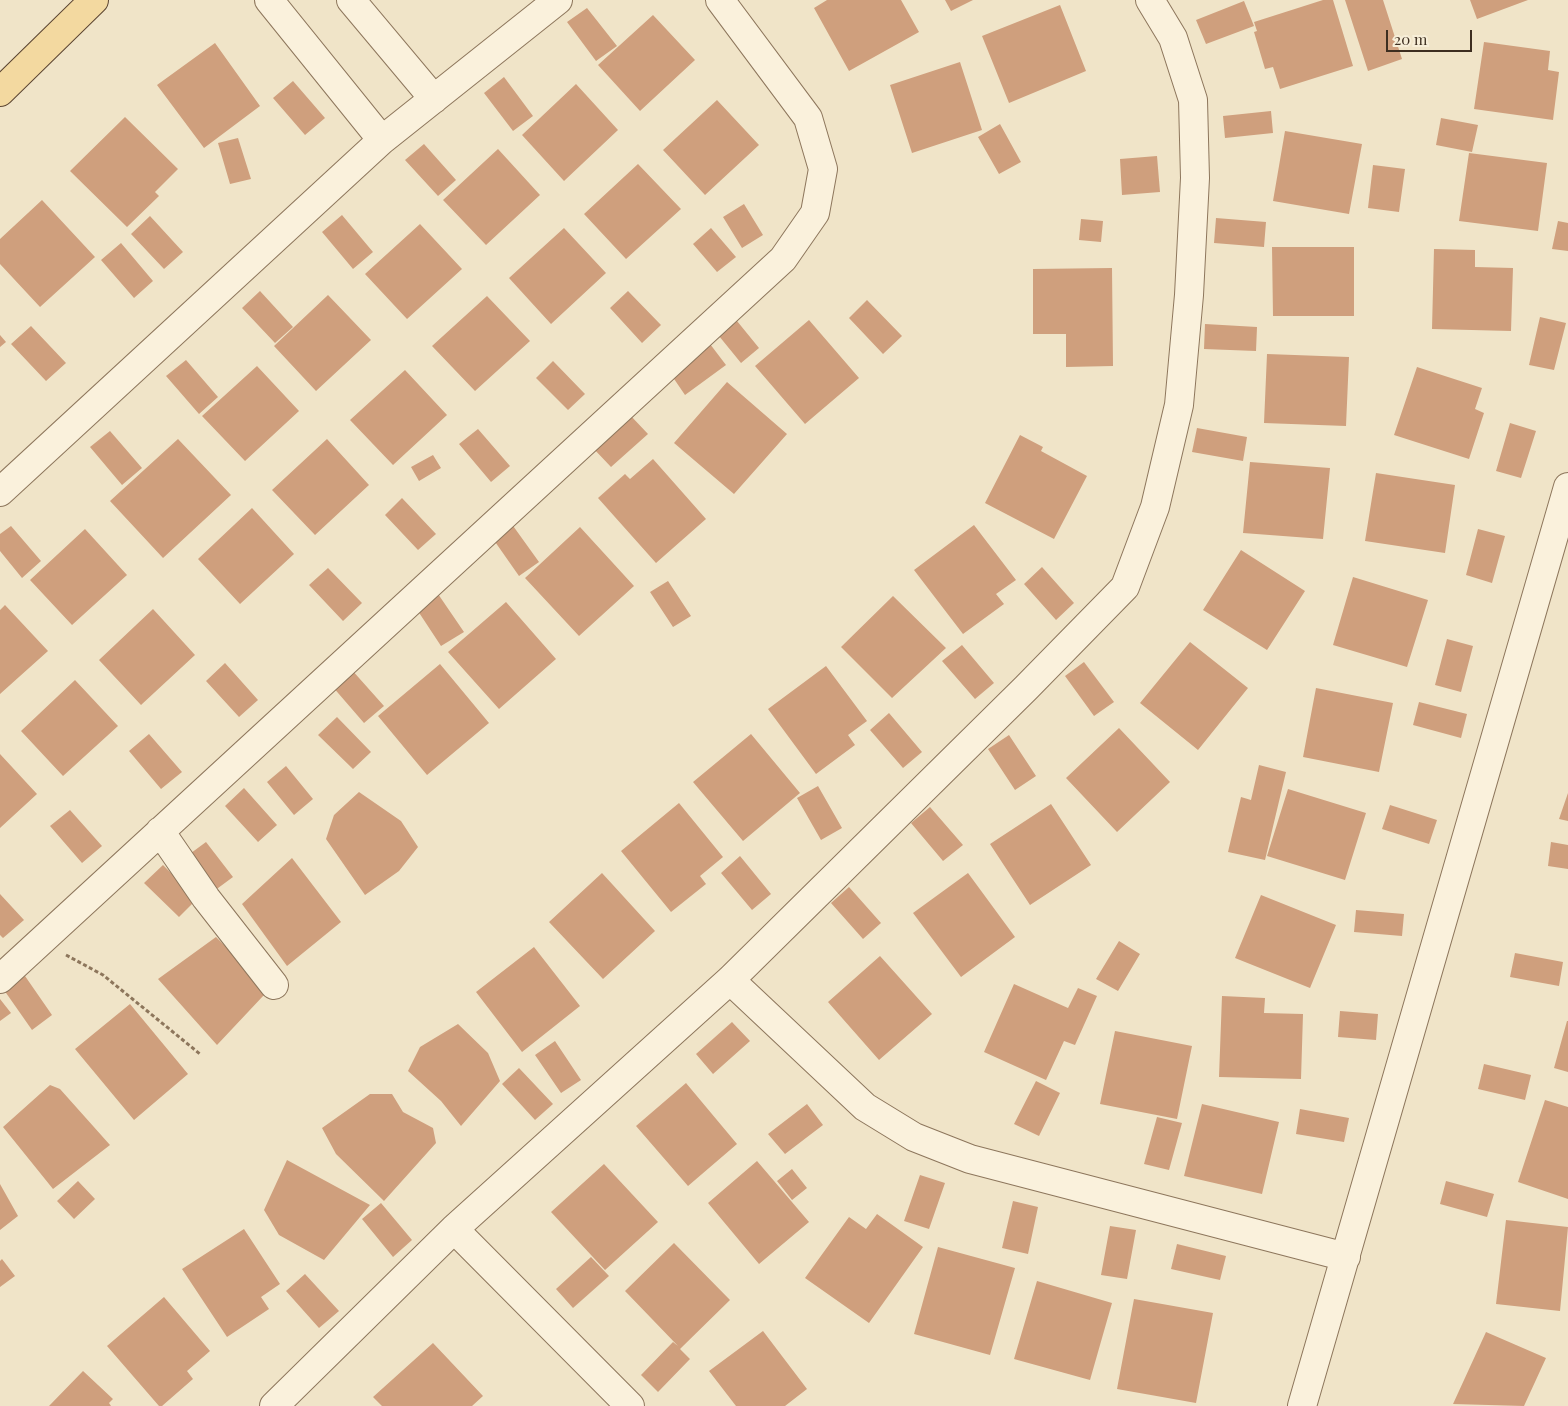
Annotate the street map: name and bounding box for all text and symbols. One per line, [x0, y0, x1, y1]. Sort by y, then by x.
scale bar [1388, 20, 1474, 52]
text: 20 m [1394, 29, 1427, 49]

